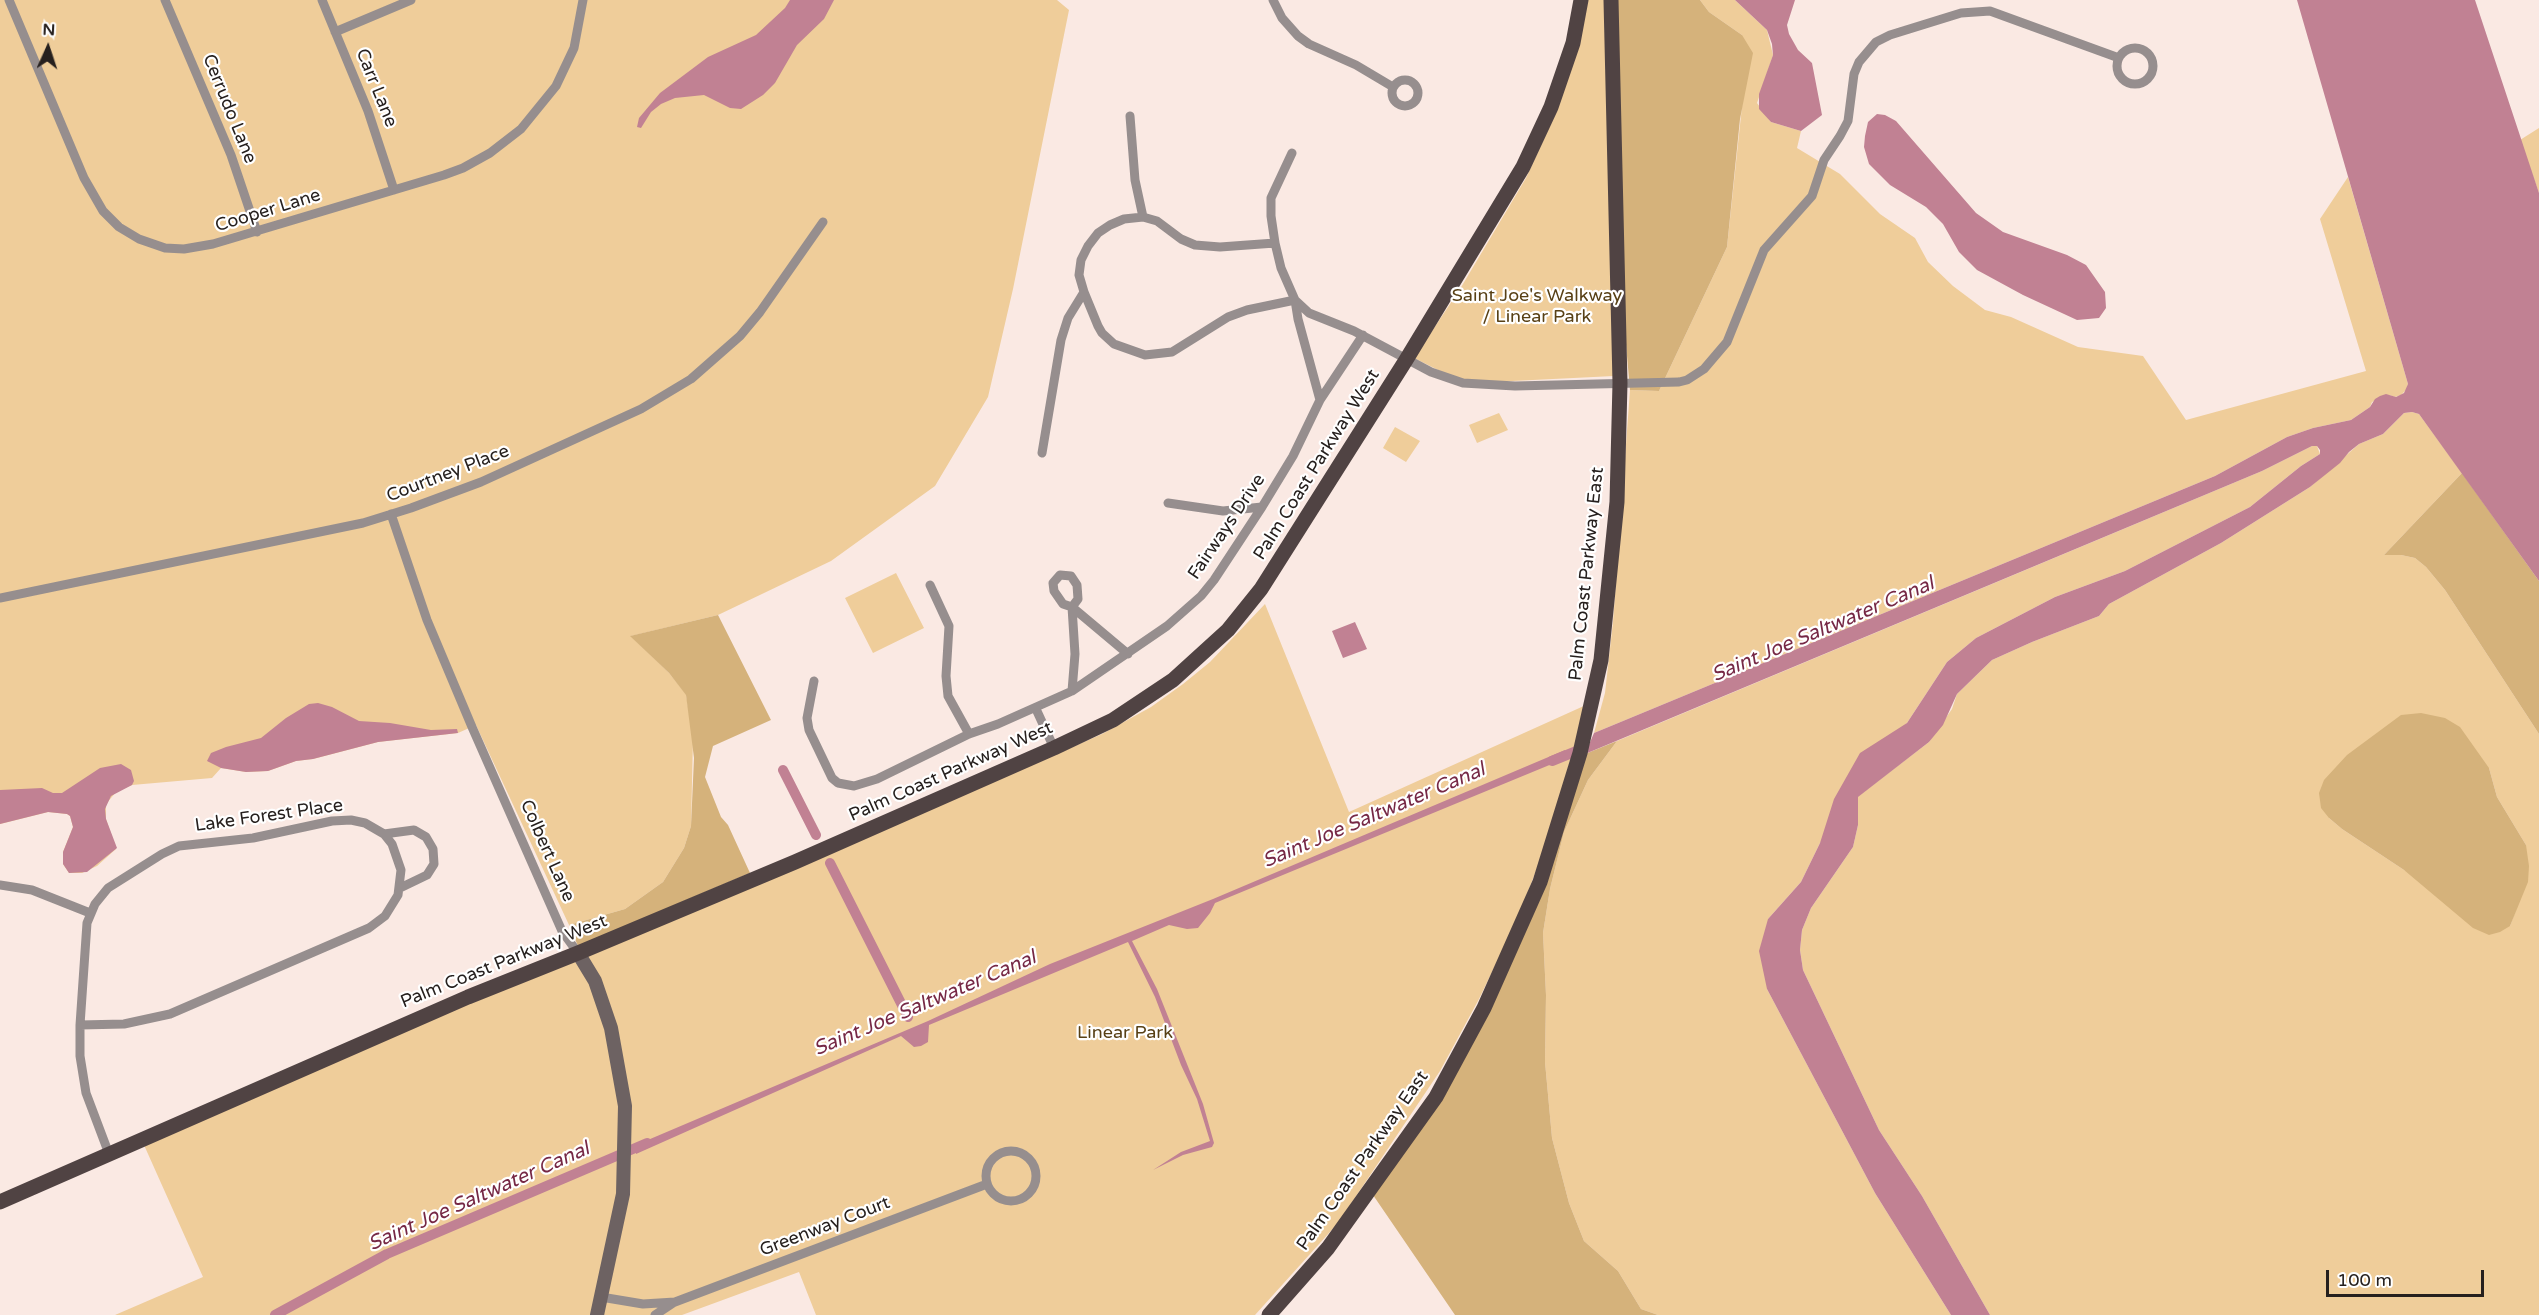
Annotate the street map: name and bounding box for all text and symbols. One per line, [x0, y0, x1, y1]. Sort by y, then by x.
north arrow [18, 18, 78, 78]
text: N [42, 20, 56, 40]
street label: Carr Lane [350, 46, 402, 130]
street label: Cerrudo Lane [197, 51, 261, 167]
street label: Cooper Lane [213, 185, 323, 237]
park label: Saint Joe's Walkway / Linear Park [1452, 285, 1622, 328]
street label: Palm Coast Parkway West [1249, 366, 1385, 564]
street label: Courtney Place [384, 441, 512, 507]
street label: Palm Coast Parkway East [1565, 466, 1609, 682]
street label: Fairways Drive [1184, 470, 1270, 584]
water label: Saint Joe Saltwater Canal [1708, 572, 1938, 688]
street label: Palm Coast Parkway West [846, 717, 1056, 827]
water label: Saint Joe Saltwater Canal [1259, 758, 1489, 874]
street label: Lake Forest Place [194, 795, 344, 837]
street label: Colbert Lane [515, 797, 579, 905]
street label: Palm Coast Parkway West [398, 911, 610, 1013]
water label: Saint Joe Saltwater Canal [810, 946, 1040, 1062]
park label: Linear Park [1077, 1022, 1173, 1044]
street label: Palm Coast Parkway East [1293, 1067, 1433, 1255]
water label: Saint Joe Saltwater Canal [365, 1137, 593, 1257]
street label: Greenway Court [757, 1192, 893, 1262]
scale bar [2329, 1258, 2486, 1296]
text: 100 m [2337, 1269, 2392, 1291]

